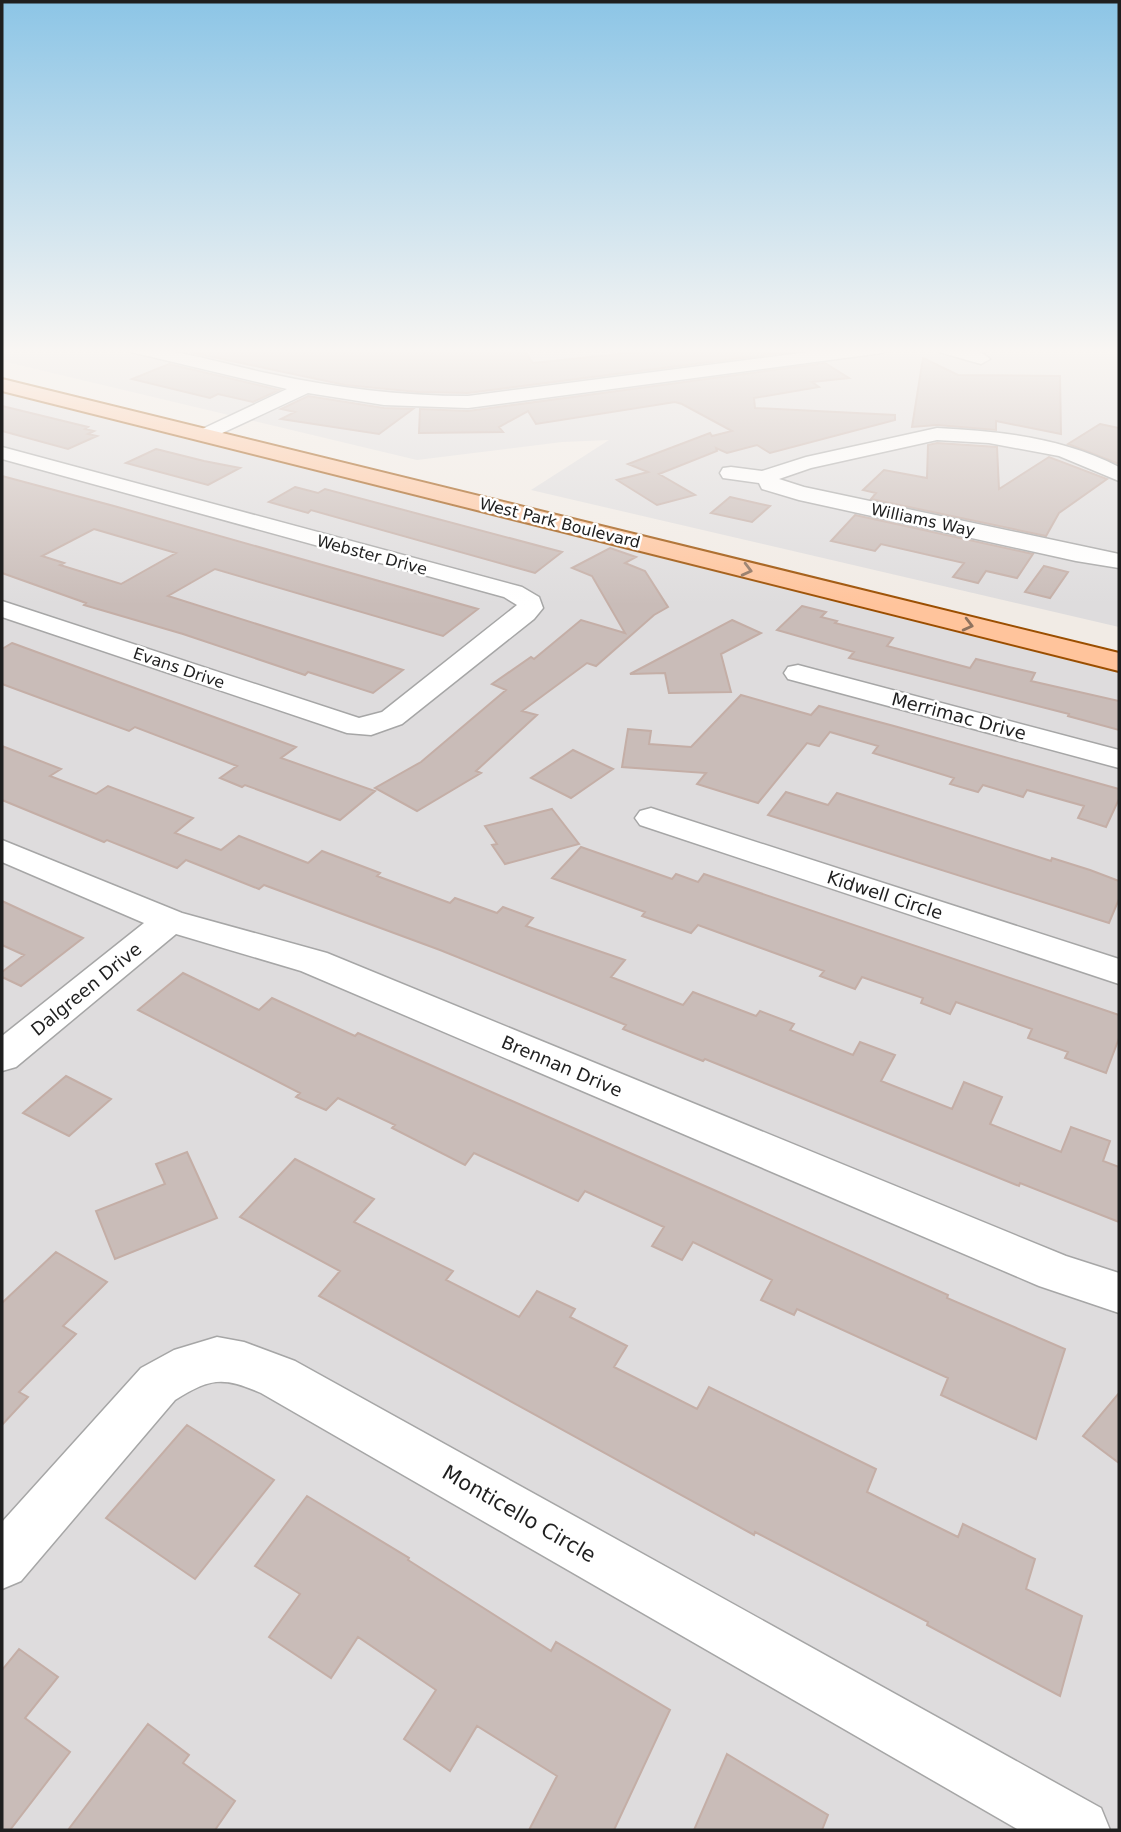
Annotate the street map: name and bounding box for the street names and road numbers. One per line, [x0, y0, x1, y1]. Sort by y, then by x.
street label: West Park Boulevard [478, 494, 642, 552]
street label: Williams Way [869, 500, 977, 540]
street label: Webster Drive [315, 531, 429, 579]
street label: Evans Drive [131, 643, 227, 693]
street label: Merrimac Drive [890, 688, 1028, 744]
street label: Kidwell Circle [825, 866, 945, 924]
street label: Dalgreen Drive [27, 938, 145, 1040]
street label: Brennan Drive [498, 1031, 626, 1101]
street label: Monticello Circle [438, 1460, 600, 1568]

